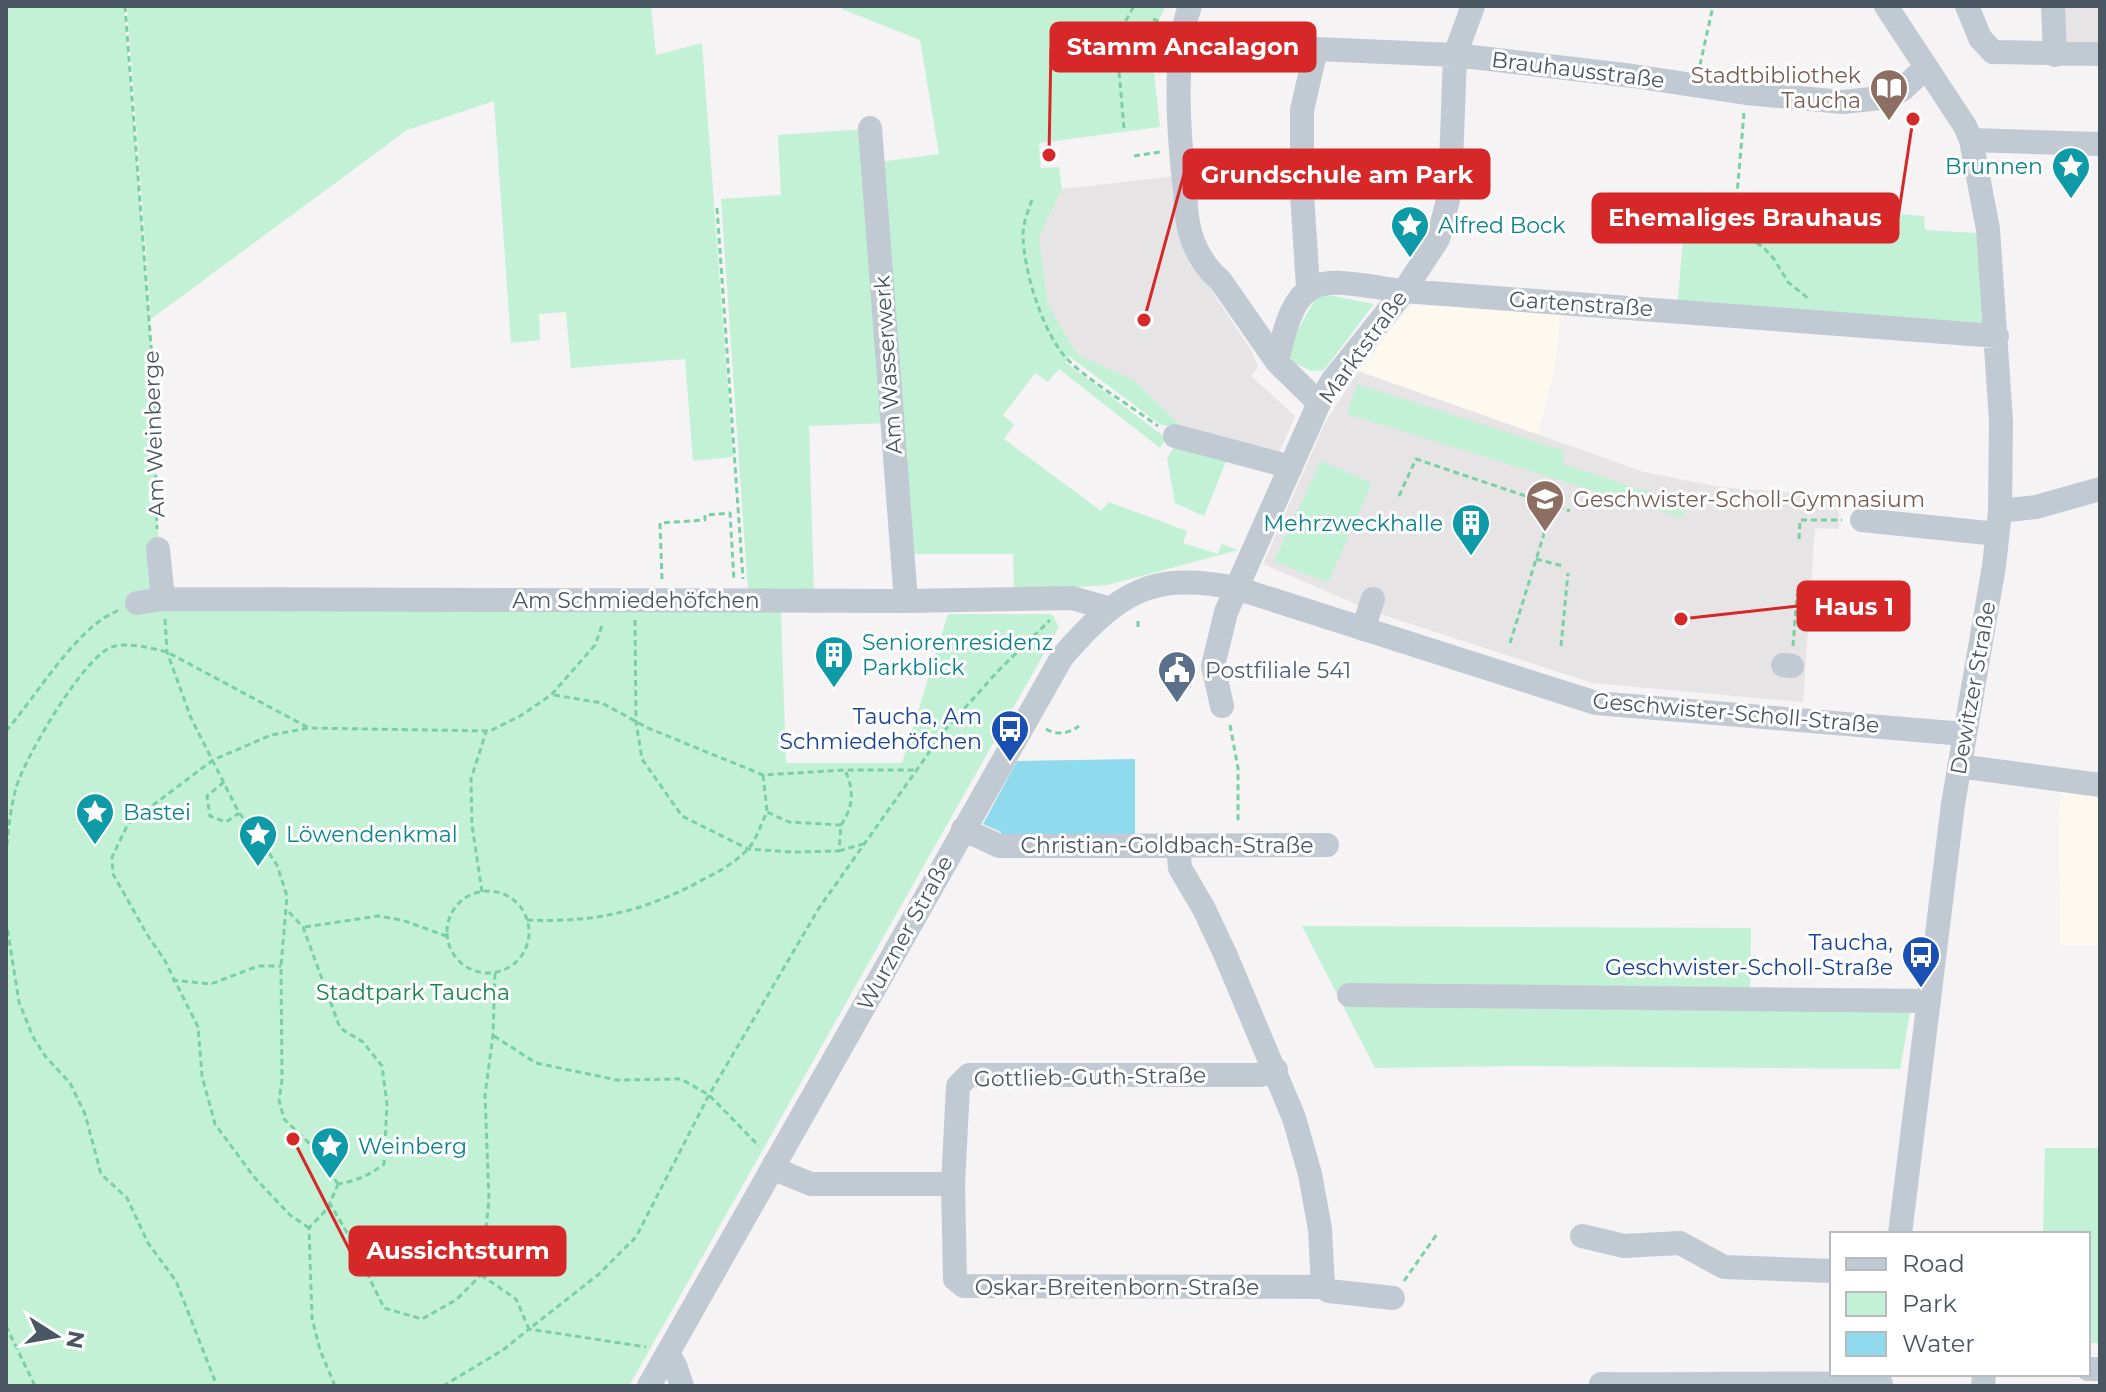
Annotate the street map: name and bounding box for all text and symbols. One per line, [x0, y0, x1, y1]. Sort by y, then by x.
callout: Stamm Ancalagon [1051, 23, 1315, 71]
text: Stamm Ancalagon [1067, 32, 1299, 61]
street label: Brauhausstraße [1490, 46, 1666, 94]
place label: Stadtbibliothek Taucha [1691, 62, 1862, 114]
library icon: Stadtbibliothek Taucha [1868, 67, 1910, 122]
place icon: Brunnen [2050, 145, 2092, 200]
callout: Grundschule am Park [1184, 150, 1489, 198]
place label: Brunnen [1945, 153, 2043, 180]
text: Grundschule am Park [1201, 160, 1474, 189]
callout: Ehemaliges Brauhaus [1593, 194, 1898, 242]
text: Ehemaliges Brauhaus [1608, 203, 1882, 232]
place icon: Alfred Bock [1389, 204, 1431, 259]
place label: Alfred Bock [1438, 212, 1566, 239]
street label: Am Wasserwerk [868, 274, 908, 455]
street label: Marktstraße [1313, 285, 1413, 409]
street label: Gartenstraße [1508, 285, 1654, 323]
street label: Am Weinberge [138, 350, 170, 518]
school or university icon: Geschwister-Scholl-Gymnasium [1524, 478, 1566, 533]
place label: Geschwister-Scholl-Gymnasium [1573, 486, 1925, 513]
building icon: Mehrzweckhalle [1450, 502, 1492, 557]
place label: Mehrzweckhalle [1263, 510, 1443, 537]
callout: Haus 1 [1798, 582, 1909, 630]
street label: Am Schmiedehöfchen [512, 587, 760, 614]
text: Haus 1 [1814, 592, 1894, 621]
street label: Dewitzer Straße [1944, 599, 2002, 777]
place label: Seniorenresidenz Parkblick [862, 629, 1053, 681]
building icon: Seniorenresidenz Parkblick [813, 634, 855, 689]
public building icon: Postfiliale 541 [1156, 649, 1198, 704]
place label: Postfiliale 541 [1205, 657, 1351, 684]
street label: Geschwister-Scholl-Straße [1591, 687, 1881, 739]
place label: Taucha, Am Schmiedehöfchen [779, 703, 982, 755]
bus stop icon: Taucha, Am Schmiedehöfchen [989, 708, 1031, 763]
place icon: Bastei [74, 791, 116, 846]
place label: Bastei [123, 799, 191, 826]
place icon: Löwendenkmal [237, 813, 279, 868]
place label: Löwendenkmal [286, 821, 458, 848]
street label: Christian-Goldbach-Straße [1021, 832, 1313, 859]
street label: Wurzner Straße [851, 851, 959, 1015]
place label: Taucha, Geschwister-Scholl-Straße [1605, 929, 1893, 981]
bus stop icon: Taucha, Geschwister-Scholl-Straße [1900, 934, 1942, 989]
park label: Stadtpark Taucha [316, 979, 510, 1006]
street label: Gottlieb-Guth-Straße [974, 1061, 1206, 1093]
place icon: Weinberg [309, 1125, 351, 1180]
place label: Weinberg [358, 1133, 467, 1160]
callout: Aussichtsturm [350, 1227, 565, 1275]
legend [1830, 1232, 2090, 1376]
text: Aussichtsturm [365, 1236, 550, 1265]
text: Road [1902, 1249, 1965, 1278]
street label: Oskar-Breitenborn-Straße [975, 1274, 1259, 1301]
text: Park [1902, 1289, 1957, 1318]
north arrow [16, 1296, 96, 1376]
text: N [60, 1328, 90, 1351]
text: Water [1902, 1329, 1975, 1358]

